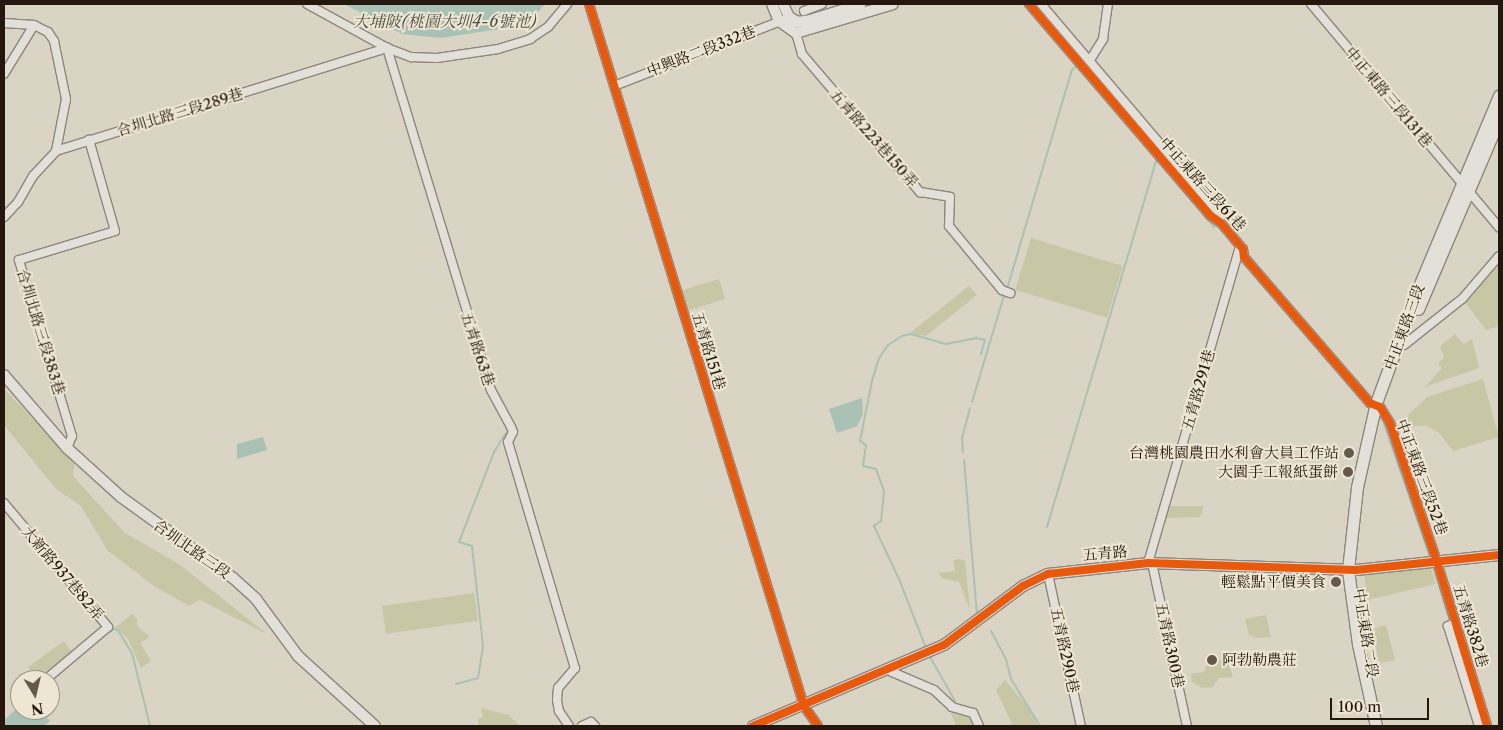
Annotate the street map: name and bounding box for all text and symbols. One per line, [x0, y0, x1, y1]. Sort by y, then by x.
water label: 大埔陂(桃園大圳4-6號池) [353, 11, 537, 31]
street label: 中興路二段332巷 [644, 22, 758, 80]
street label: 中正東路三段131巷 [1342, 43, 1436, 151]
street label: 合圳北路三段289巷 [115, 84, 245, 140]
street label: 五青路223巷150弄 [826, 85, 922, 191]
street label: 中正東路三段61巷 [1156, 133, 1250, 235]
street label: 合圳北路三段383巷 [13, 267, 69, 397]
street label: 中正東路三段 [1380, 282, 1428, 372]
street label: 五青路63巷 [458, 310, 498, 388]
street label: 五青路151巷 [689, 310, 729, 392]
street label: 五青路291巷 [1178, 347, 1218, 433]
street label: 中正東路三段52巷 [1393, 417, 1451, 537]
place label: 台灣桃園農田水利會大員工作站 [1129, 444, 1339, 462]
marker: 台灣桃園農田水利會大員工作站 [1343, 447, 1355, 459]
place label: 大園手工報紙蛋餅 [1218, 463, 1338, 481]
marker: 大園手工報紙蛋餅 [1342, 466, 1354, 478]
street label: 合圳北路三段 [150, 516, 234, 582]
street label: 大新路937巷82弄 [19, 522, 107, 624]
street label: 五青路 [1082, 542, 1128, 564]
place label: 輕鬆點平價美食 [1221, 573, 1326, 591]
marker: 輕鬆點平價美食 [1330, 576, 1342, 588]
street label: 五青路382巷 [1450, 582, 1492, 670]
street label: 中正東路二段 [1350, 587, 1382, 679]
street label: 五青路300巷 [1152, 600, 1188, 690]
street label: 五青路290巷 [1047, 606, 1083, 694]
place label: 阿勃勒農莊 [1222, 651, 1297, 669]
marker: 阿勃勒農莊 [1206, 654, 1218, 666]
north arrow [10, 670, 60, 720]
scale bar [1333, 688, 1432, 720]
text: 100 m [1338, 697, 1381, 716]
text: N [30, 699, 45, 719]

